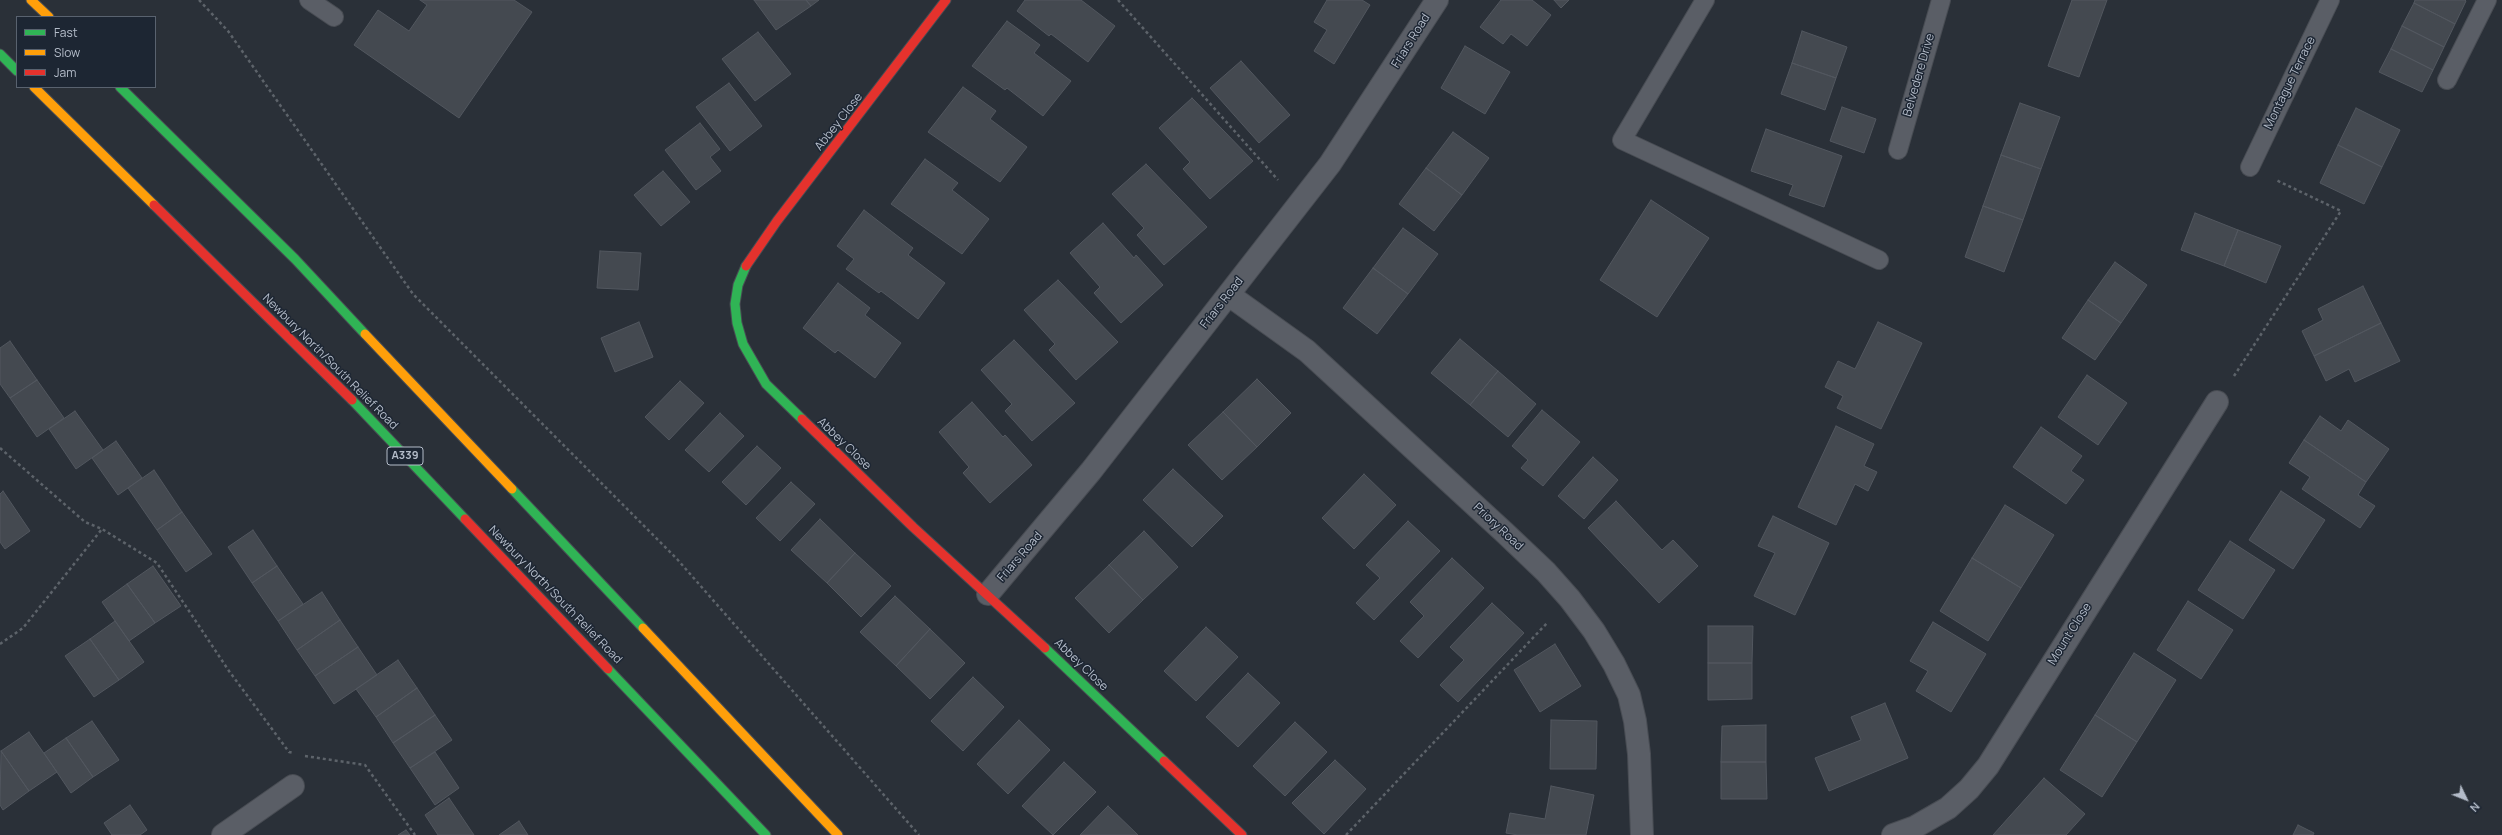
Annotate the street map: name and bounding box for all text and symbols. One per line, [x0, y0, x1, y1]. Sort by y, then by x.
street label: Friars Road [1389, 11, 1433, 71]
legend [16, 16, 156, 88]
text: Fast [54, 24, 78, 41]
street label: Belvedere Drive [1900, 32, 1938, 118]
street label: Montague Terrace [2261, 34, 2319, 132]
text: Slow [54, 44, 80, 61]
text: Jam [54, 64, 76, 81]
street label: Abbey Close [812, 90, 866, 154]
street label: Friars Road [1198, 275, 1246, 331]
street label: Newbury North/South Relief Road [259, 291, 401, 433]
street label: Abbey Close [814, 415, 874, 473]
road number: A339 [387, 447, 423, 465]
street label: Priory Road [1470, 500, 1526, 554]
street label: Newbury North/South Relief Road [485, 523, 625, 667]
street label: Friars Road [995, 529, 1045, 585]
street label: Mount Close [2045, 600, 2095, 668]
street label: Abbey Close [1051, 636, 1111, 694]
north arrow [2446, 779, 2486, 819]
text: N [2467, 800, 2483, 816]

